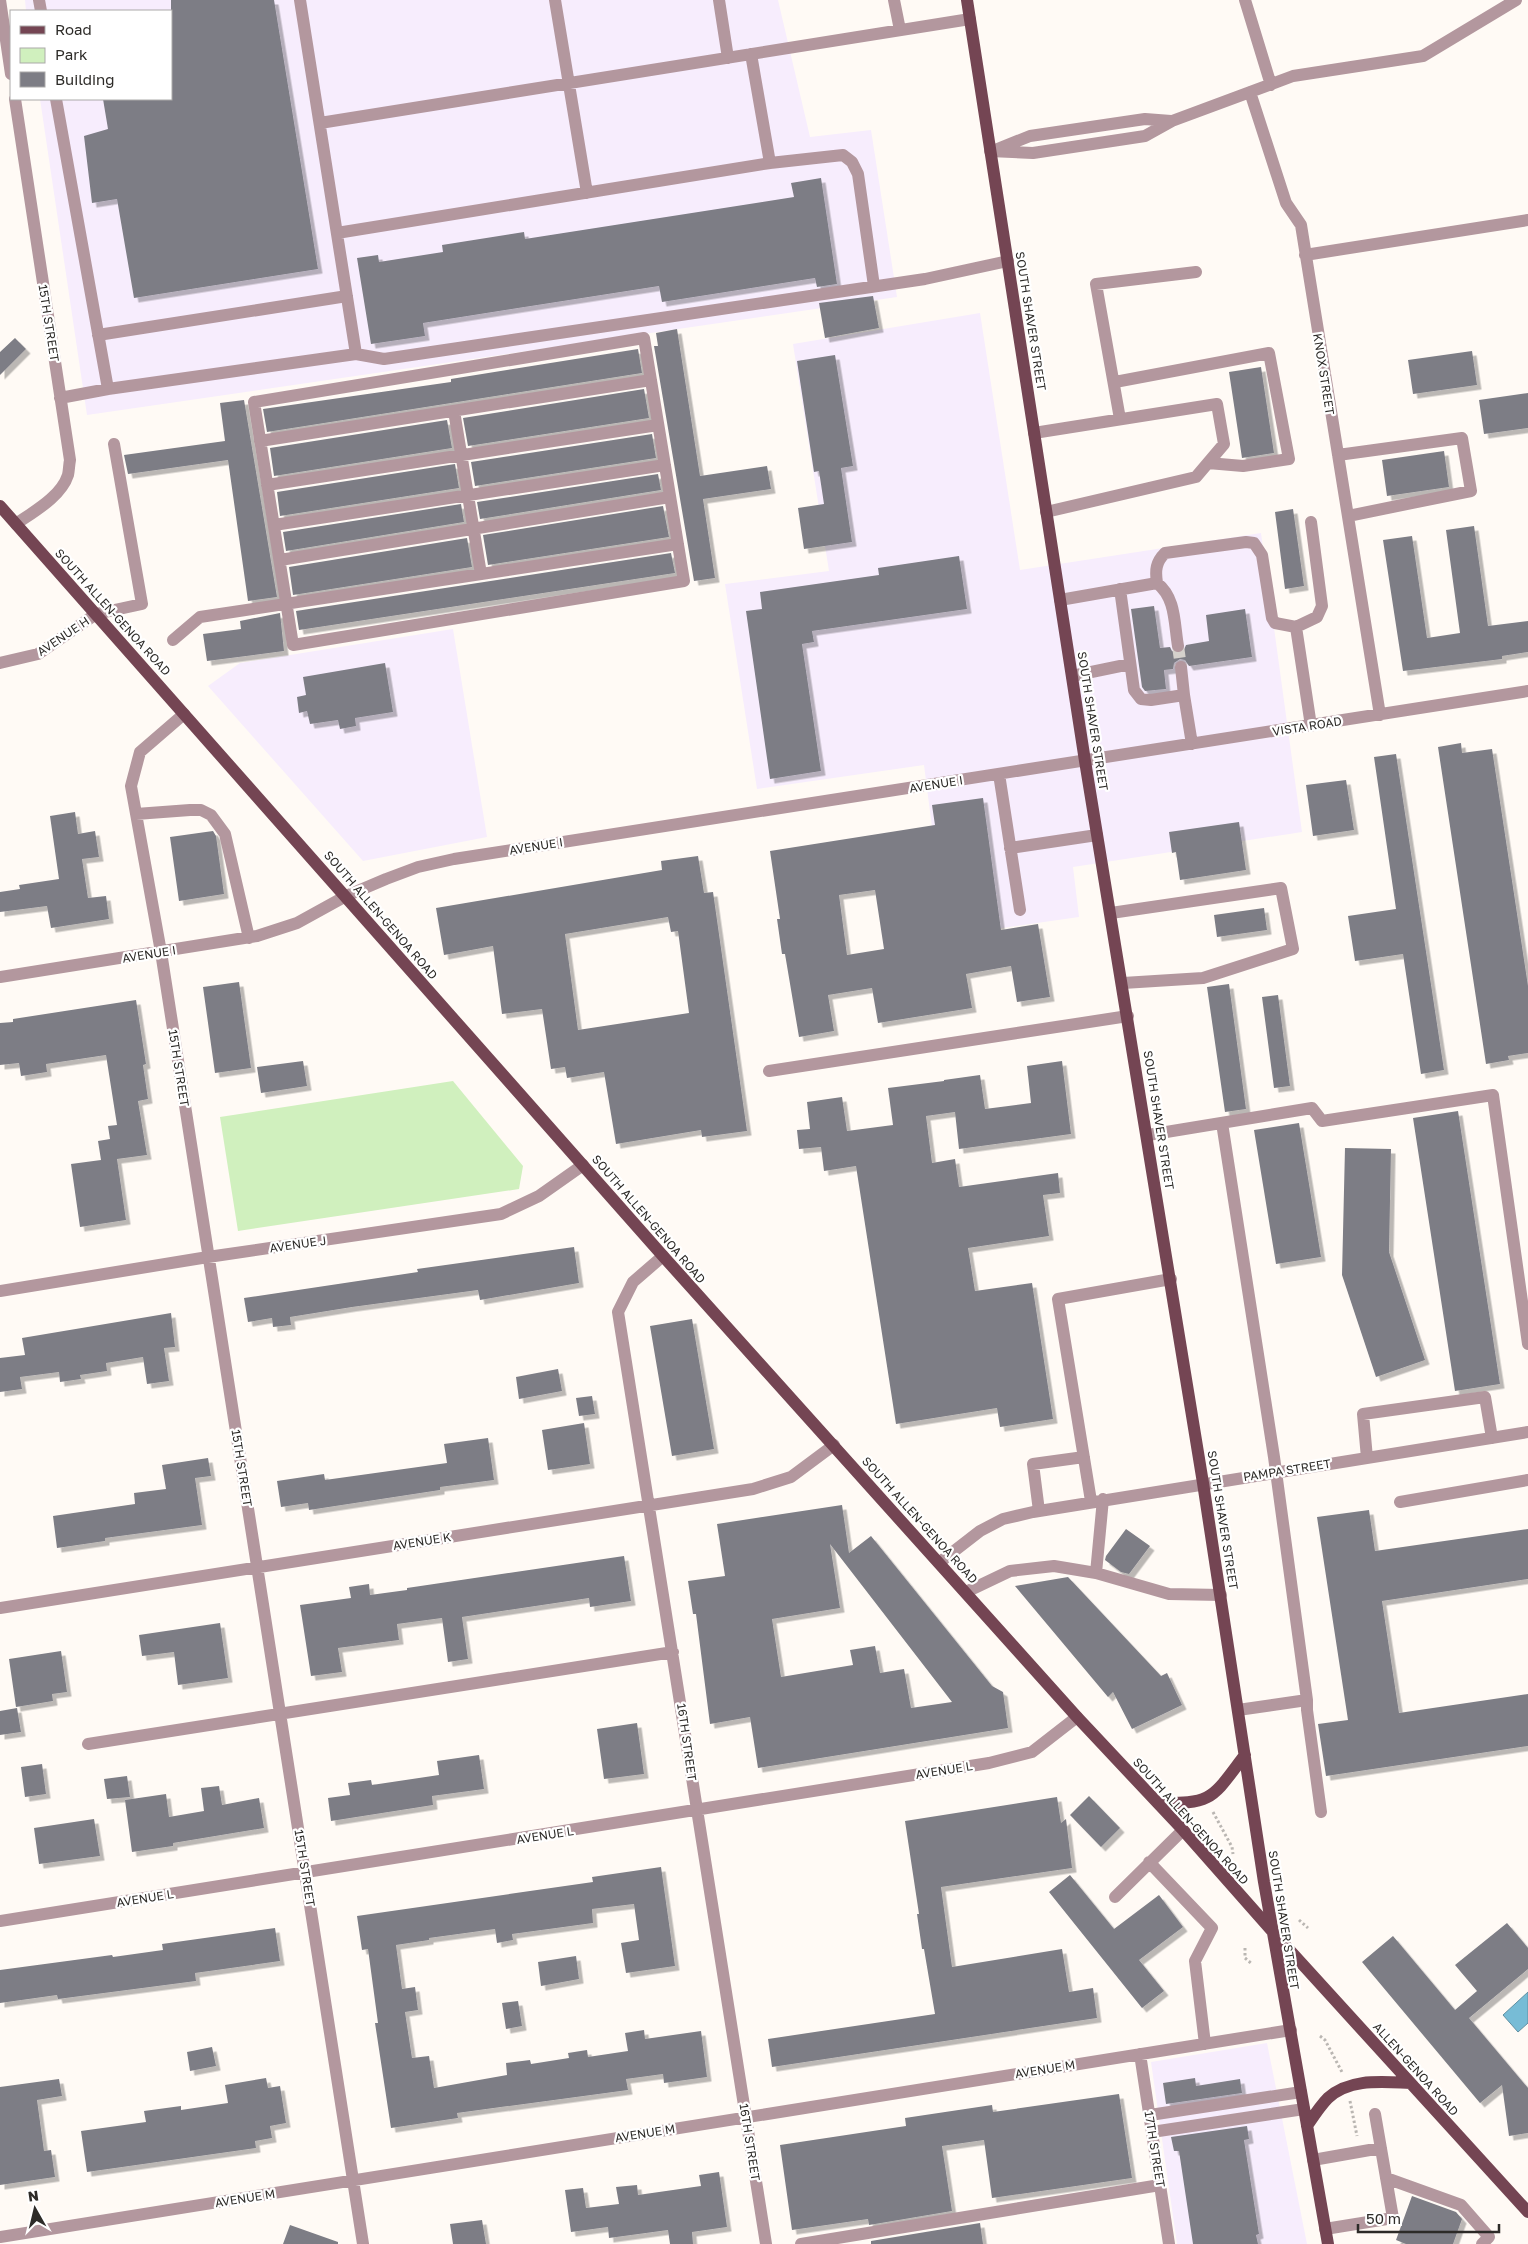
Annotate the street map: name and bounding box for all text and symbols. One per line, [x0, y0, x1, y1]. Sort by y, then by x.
legend [10, 10, 172, 100]
text: Road [55, 20, 92, 38]
text: Park [55, 45, 88, 63]
text: Building [55, 70, 115, 88]
street label: SOUTH SHAVER STREET [1013, 250, 1049, 392]
street label: 15TH STREET [36, 283, 63, 363]
street label: KNOX STREET [1310, 332, 1338, 416]
street label: SOUTH ALLEN-GENOA ROAD [52, 546, 174, 678]
street label: AVENUE H [34, 613, 92, 659]
street label: SOUTH SHAVER STREET [1075, 650, 1111, 792]
street label: VISTA ROAD [1271, 713, 1343, 739]
street label: AVENUE I [908, 772, 964, 796]
street label: AVENUE I [508, 834, 564, 858]
street label: SOUTH ALLEN-GENOA ROAD [321, 848, 441, 982]
street label: AVENUE I [121, 942, 177, 966]
street label: 15TH STREET [166, 1028, 193, 1108]
street label: SOUTH SHAVER STREET [1141, 1049, 1177, 1191]
street label: SOUTH ALLEN-GENOA ROAD [589, 1152, 709, 1286]
street label: AVENUE J [269, 1233, 327, 1255]
street label: 15TH STREET [229, 1428, 256, 1508]
street label: SOUTH SHAVER STREET [1205, 1449, 1241, 1591]
street label: SOUTH ALLEN-GENOA ROAD [859, 1454, 981, 1586]
street label: PAMPA STREET [1242, 1456, 1332, 1484]
street label: AVENUE K [392, 1529, 452, 1553]
street label: 16TH STREET [674, 1702, 700, 1782]
street label: SOUTH ALLEN-GENOA ROAD [1130, 1755, 1252, 1887]
street label: AVENUE L [914, 1758, 974, 1782]
street label: AVENUE L [515, 1823, 575, 1847]
street label: 15TH STREET [292, 1828, 319, 1908]
street label: SOUTH SHAVER STREET [1266, 1849, 1302, 1991]
street label: AVENUE L [115, 1886, 175, 1910]
street label: ALLEN-GENOA ROAD [1370, 2019, 1462, 2119]
street label: AVENUE M [1014, 2057, 1076, 2081]
street label: 16TH STREET [736, 2102, 764, 2182]
street label: 17TH STREET [1142, 2110, 1169, 2189]
street label: AVENUE M [614, 2121, 676, 2145]
north arrow [10, 2184, 60, 2234]
text: N [27, 2186, 40, 2205]
street label: AVENUE M [214, 2186, 276, 2210]
scale bar [1358, 2202, 1499, 2234]
text: 50 m [1366, 2209, 1401, 2227]

